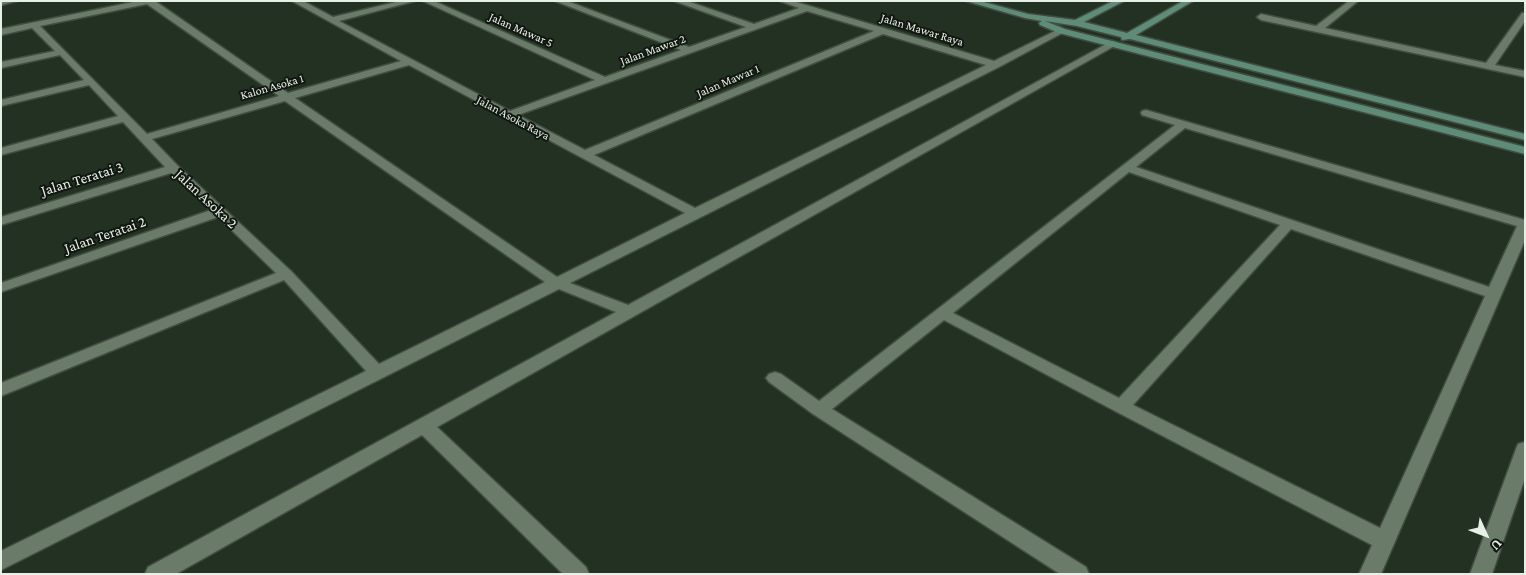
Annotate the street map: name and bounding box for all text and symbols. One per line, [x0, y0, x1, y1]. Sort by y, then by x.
street label: Jalan Mawar 5 [487, 10, 555, 50]
street label: Jalan Mawar Raya [879, 11, 965, 49]
street label: Jalan Mawar 2 [618, 32, 688, 68]
street label: Jalan Mawar 1 [694, 61, 762, 101]
street label: Kalon Asoka 1 [239, 71, 305, 103]
street label: Jalan Asoka Raya [474, 93, 552, 143]
street label: Jalan Teratai 3 [39, 158, 125, 200]
street label: Jalan Asoka 2 [171, 165, 241, 233]
street label: Jalan Teratai 2 [62, 213, 148, 257]
north arrow [1461, 510, 1511, 560]
text: U [1488, 536, 1506, 554]

